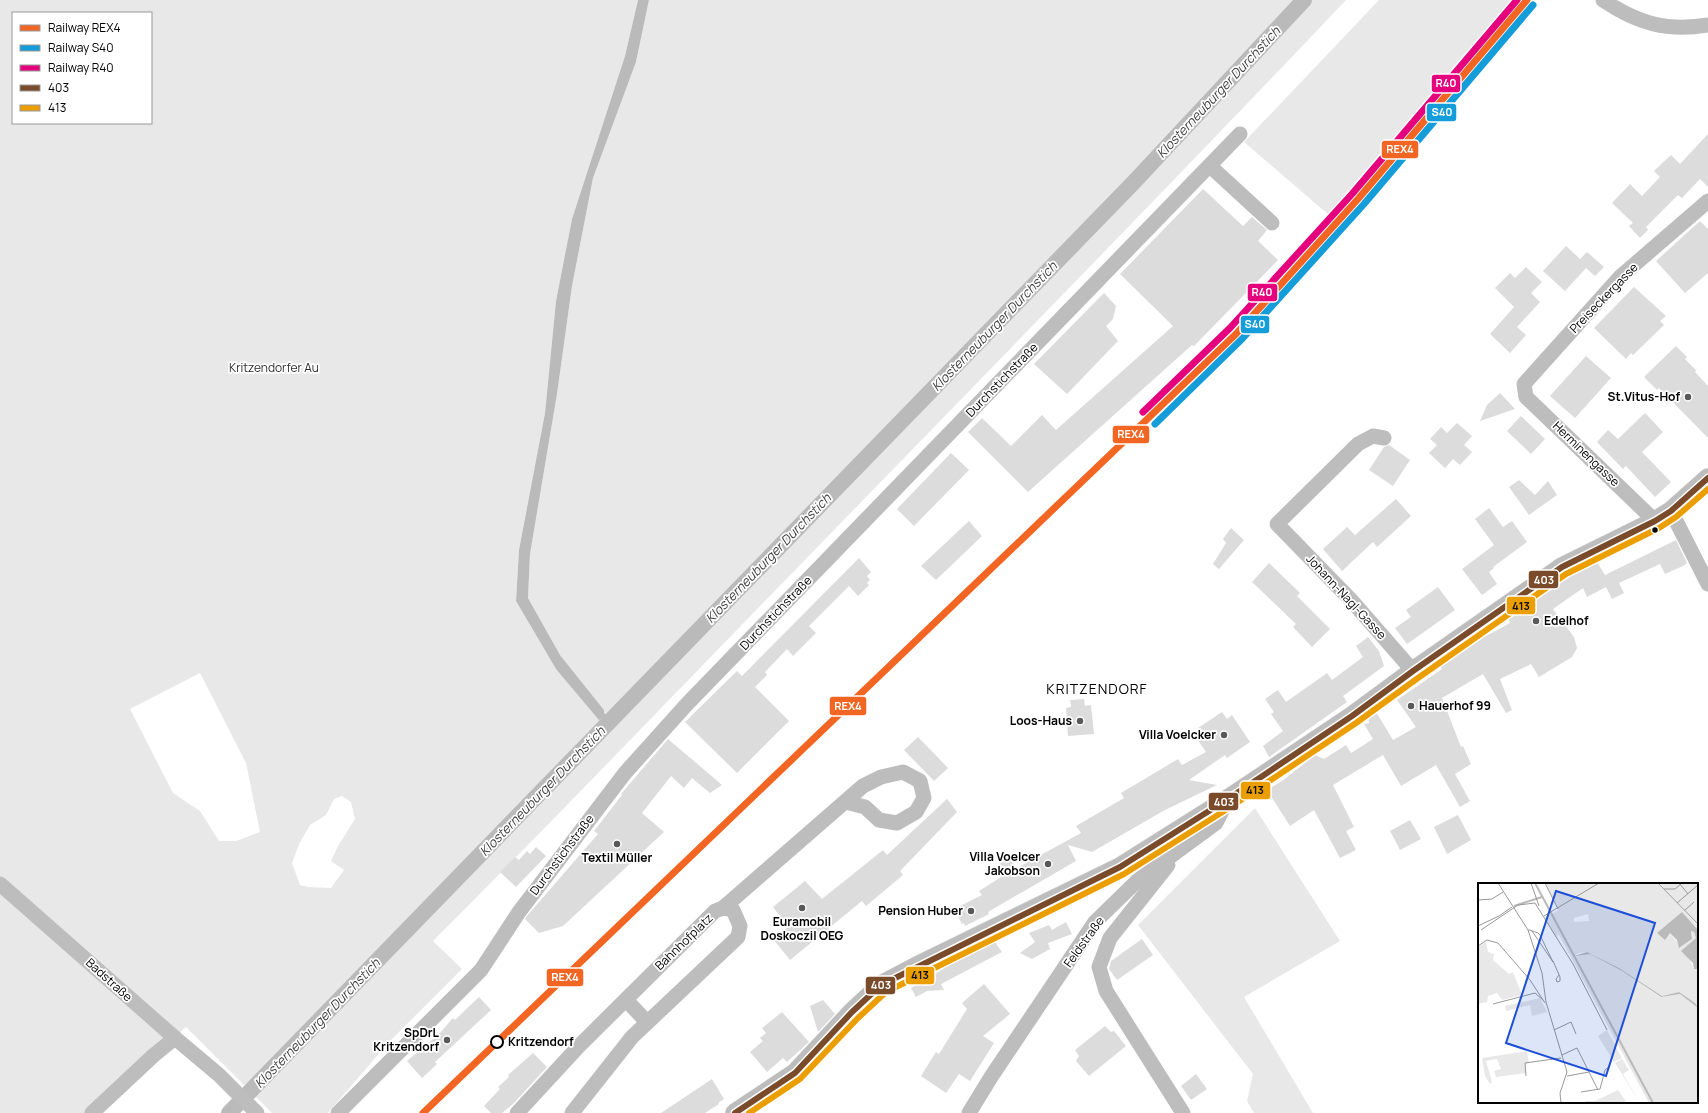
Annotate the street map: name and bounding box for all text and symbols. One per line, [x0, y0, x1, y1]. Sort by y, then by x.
legend [12, 12, 152, 124]
text: Railway REX4 [48, 19, 120, 36]
water label: Klosterneuburger Durchstich [1152, 21, 1285, 162]
text: Railway S40 [48, 39, 114, 56]
text: Railway R40 [48, 59, 114, 76]
line badge: R40 [1431, 74, 1461, 93]
text: R40 [1435, 75, 1457, 90]
text: 403 [48, 79, 69, 96]
text: 413 [48, 99, 66, 116]
line badge: S40 [1426, 103, 1457, 122]
text: S40 [1431, 104, 1453, 119]
line badge: REX4 [1381, 140, 1419, 159]
text: REX4 [1386, 141, 1414, 156]
water label: Klosterneuburger Durchstich [927, 256, 1062, 395]
street label: Preiseckergasse [1566, 259, 1642, 336]
line badge: R40 [1247, 283, 1278, 302]
text: R40 [1251, 284, 1273, 299]
line badge: S40 [1240, 315, 1270, 334]
text: S40 [1244, 316, 1266, 331]
street label: Durchstichstraße [962, 339, 1041, 420]
park label: Kritzendorfer Au [229, 359, 319, 376]
place label: St.Vitus-Hof [1608, 388, 1680, 405]
marker: St.Vitus-Hof [1683, 392, 1693, 402]
street label: Herminengasse [1549, 417, 1624, 490]
line badge: REX4 [1112, 425, 1150, 444]
text: REX4 [1117, 426, 1145, 441]
water label: Klosterneuburger Durchstich [701, 488, 836, 627]
unlabelled marker [1650, 525, 1660, 535]
street label: Johann-Nagl-Gasse [1303, 551, 1390, 643]
line badge: 403 [1528, 570, 1559, 589]
street label: Durchstichstraße [736, 572, 815, 653]
text: 403 [1534, 572, 1554, 587]
line badge: 413 [1506, 596, 1536, 615]
text: 413 [1512, 598, 1530, 613]
place label: Edelhof [1544, 612, 1589, 629]
marker: Edelhof [1531, 616, 1541, 626]
district label: KRITZENDORF [1046, 679, 1148, 698]
line badge: REX4 [829, 696, 867, 716]
place label: Hauerhof 99 [1419, 697, 1491, 714]
text: REX4 [834, 698, 862, 713]
marker: Hauerhof 99 [1406, 701, 1416, 711]
place label: Loos-Haus [1010, 712, 1072, 729]
marker: Loos-Haus [1075, 716, 1085, 726]
water label: Klosterneuburger Durchstich [475, 721, 610, 860]
place label: Villa Voelcker [1139, 726, 1216, 743]
marker: Villa Voelcker [1219, 730, 1229, 740]
line badge: 413 [1240, 781, 1271, 800]
text: 413 [1246, 782, 1264, 797]
line badge: 403 [1208, 792, 1239, 811]
text: 403 [1214, 794, 1234, 809]
street label: Durchstichstraße [526, 811, 598, 899]
marker: Textil Müller [612, 839, 622, 849]
place label: Villa Voelcer Jakobson [969, 848, 1040, 879]
place label: Textil Müller [582, 849, 653, 866]
marker: Villa Voelcer Jakobson [1043, 859, 1053, 869]
inset map [1478, 883, 1698, 1103]
place label: Pension Huber [878, 902, 963, 919]
marker: Euramobil Doskoczil OEG [797, 903, 807, 913]
marker: Pension Huber [966, 906, 976, 916]
street label: Bahnhofplatz [651, 910, 716, 974]
place label: Euramobil Doskoczil OEG [761, 913, 844, 944]
street label: Feldstraße [1059, 913, 1108, 971]
water label: Klosterneuburger Durchstich [250, 953, 385, 1092]
street label: Badstraße [82, 954, 136, 1005]
line badge: 413 [905, 966, 935, 985]
text: 413 [911, 967, 929, 982]
line badge: REX4 [546, 968, 584, 987]
text: REX4 [551, 969, 579, 984]
line badge: 403 [865, 976, 896, 995]
text: 403 [871, 977, 891, 992]
place label: SpDrL Kritzendorf [373, 1024, 440, 1055]
place label: Kritzendorf [508, 1033, 574, 1050]
marker: SpDrL Kritzendorf [442, 1035, 452, 1045]
marker: Kritzendorf [490, 1035, 504, 1049]

